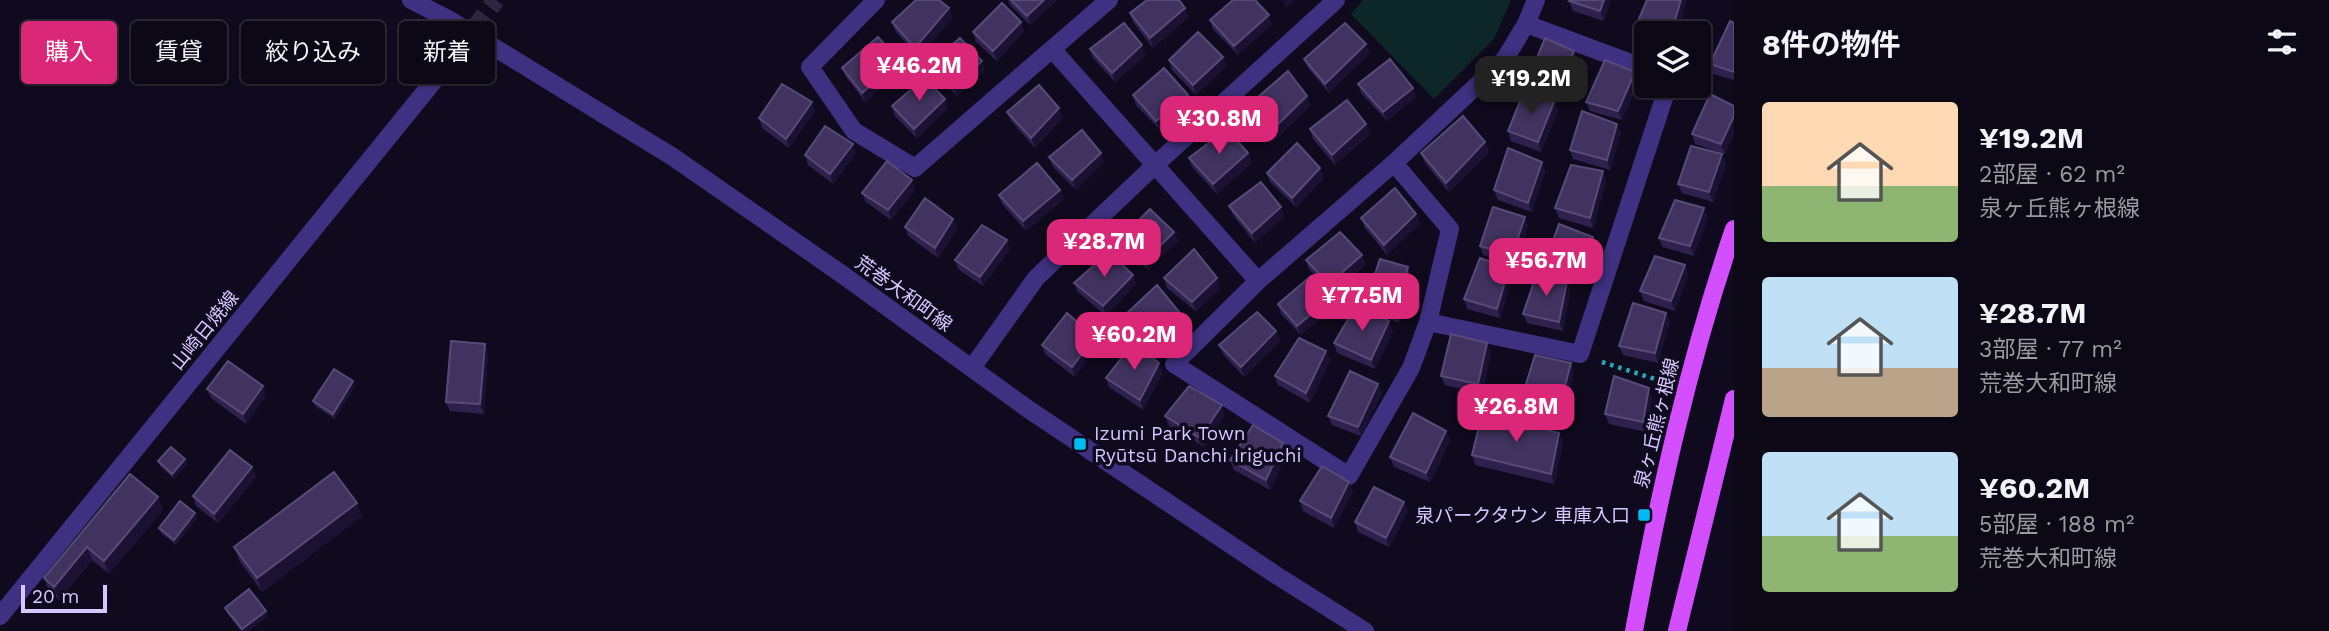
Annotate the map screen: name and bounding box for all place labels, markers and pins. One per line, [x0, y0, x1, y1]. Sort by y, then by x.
pin: ¥46.2M [862, 43, 976, 103]
pin: ¥19.2M [1474, 57, 1588, 116]
pin: ¥30.8M [1162, 96, 1276, 156]
pin: ¥28.7M [1047, 219, 1161, 279]
pin: ¥56.7M [1489, 238, 1603, 298]
pin: ¥77.5M [1305, 274, 1419, 333]
pin: ¥60.2M [1077, 312, 1191, 372]
pin: ¥26.8M [1459, 384, 1573, 444]
place label: Izumi Park Town Ryūtsū Danchi Iriguchi [1094, 422, 1301, 467]
marker: Izumi Park Town Ryūtsū Danchi Iriguchi [1072, 436, 1088, 452]
place label: 泉パークタウン 車庫入口 [1415, 504, 1630, 527]
marker: 泉パークタウン 車庫入口 [1636, 507, 1652, 523]

